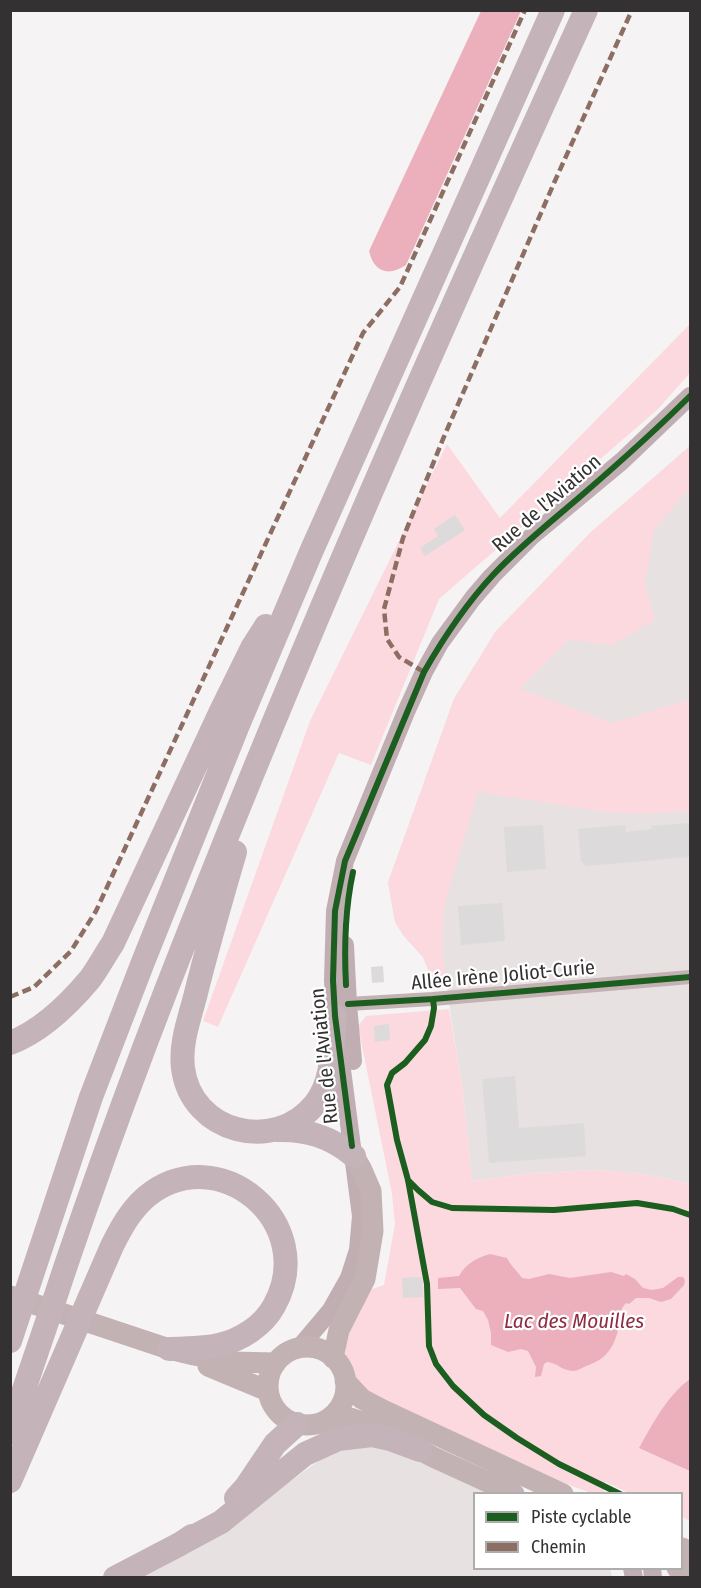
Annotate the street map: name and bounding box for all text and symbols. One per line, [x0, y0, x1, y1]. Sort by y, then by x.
street label: Rue de l'Aviation [488, 450, 606, 558]
street label: Allée Irène Joliot-Curie [410, 956, 596, 996]
street label: Rue de l'Aviation [306, 987, 344, 1125]
water label: Lac des Mouilles [504, 1309, 644, 1335]
legend [473, 1492, 683, 1570]
text: Piste cyclable [531, 1506, 631, 1528]
text: Chemin [531, 1536, 586, 1558]

